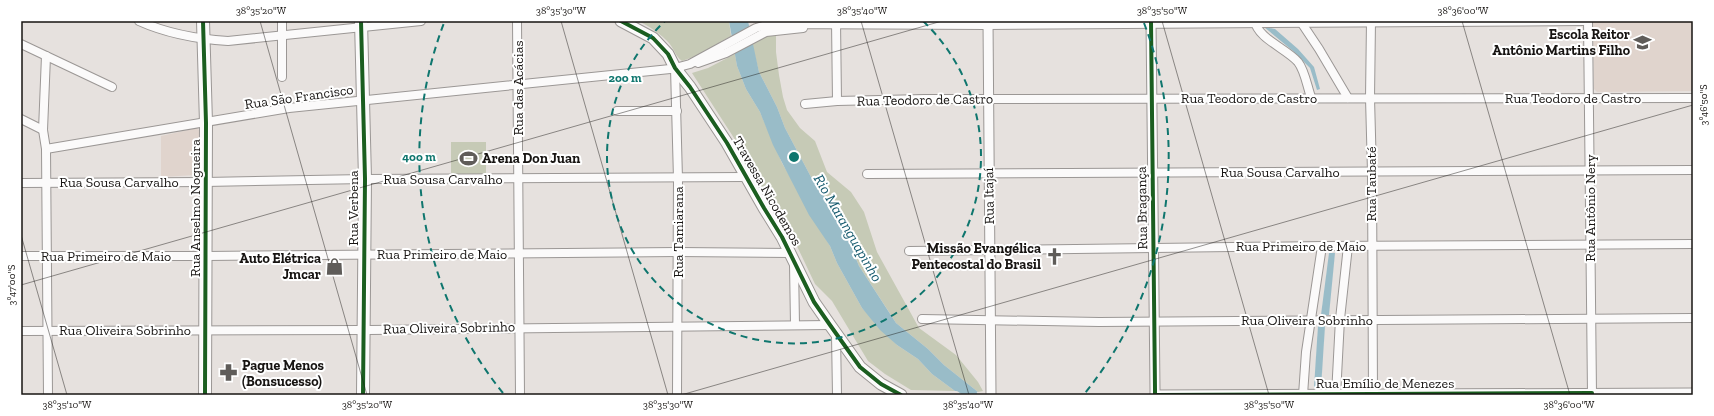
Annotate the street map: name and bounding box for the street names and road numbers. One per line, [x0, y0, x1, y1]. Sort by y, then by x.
street label: Rua das Acácias [510, 40, 527, 136]
street label: Rua São Francisco [244, 81, 354, 113]
street label: Rua Teodoro de Castro [857, 90, 993, 110]
street label: Rua Teodoro de Castro [1181, 90, 1317, 107]
street label: Rua Teodoro de Castro [1505, 90, 1641, 107]
street label: Travessa Nicodemos [729, 133, 805, 249]
street label: Rua Anselmo Nogueira [187, 139, 204, 277]
street label: Rua Taubaté [1363, 146, 1380, 222]
street label: Rua Antônio Nery [1582, 153, 1599, 262]
street label: Rua Sousa Carvalho [1220, 164, 1340, 181]
street label: Rua Bragança [1133, 166, 1151, 250]
street label: Rua Itajaí [980, 167, 998, 225]
street label: Rua Verbena [345, 170, 362, 246]
street label: Rua Sousa Carvalho [383, 171, 503, 188]
street label: Rua Sousa Carvalho [59, 174, 179, 191]
street label: Rua Tamiarana [670, 186, 687, 278]
street label: Rua Primeiro de Maio [1236, 238, 1366, 255]
street label: Rua Primeiro de Maio [377, 246, 507, 263]
street label: Rua Primeiro de Maio [41, 248, 171, 265]
street label: Rua Oliveira Sobrinho [1241, 312, 1373, 329]
street label: Rua Oliveira Sobrinho [383, 318, 515, 338]
street label: Rua Oliveira Sobrinho [59, 322, 191, 339]
street label: Rua Emílio de Menezes [1316, 375, 1454, 392]

